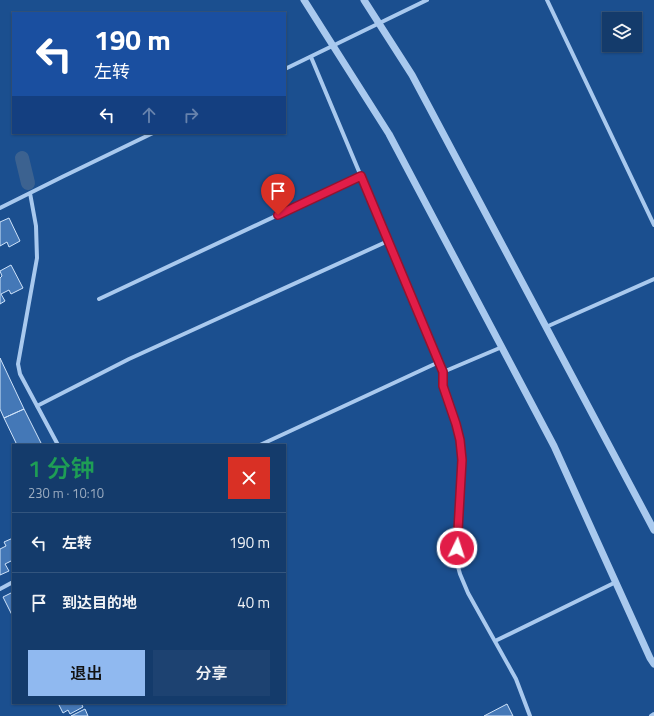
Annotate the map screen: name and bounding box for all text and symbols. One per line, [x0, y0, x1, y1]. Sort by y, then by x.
map controls [602, 12, 642, 52]
button: layers [602, 12, 642, 52]
text: 190 m [94, 18, 171, 61]
icon: left [28, 28, 80, 80]
text: 左转 [94, 58, 130, 85]
icon: left [96, 104, 118, 126]
icon: ahead [138, 104, 160, 126]
icon: right [180, 104, 202, 126]
pin [261, 174, 295, 215]
icon: arrive [267, 180, 289, 202]
text: 1 分钟 [28, 450, 95, 486]
button: close [228, 457, 270, 499]
text: 230 m · 10:10 [28, 483, 104, 503]
position arrow [436, 527, 478, 569]
text: 左转 [62, 531, 92, 554]
text: 190 m [229, 531, 270, 554]
icon: left [28, 532, 50, 554]
text: 到达目的地 [62, 591, 137, 614]
text: 40 m [237, 591, 270, 614]
icon: arrive [28, 592, 50, 614]
button: 退出 [28, 650, 145, 696]
button: 分享 [153, 650, 270, 696]

